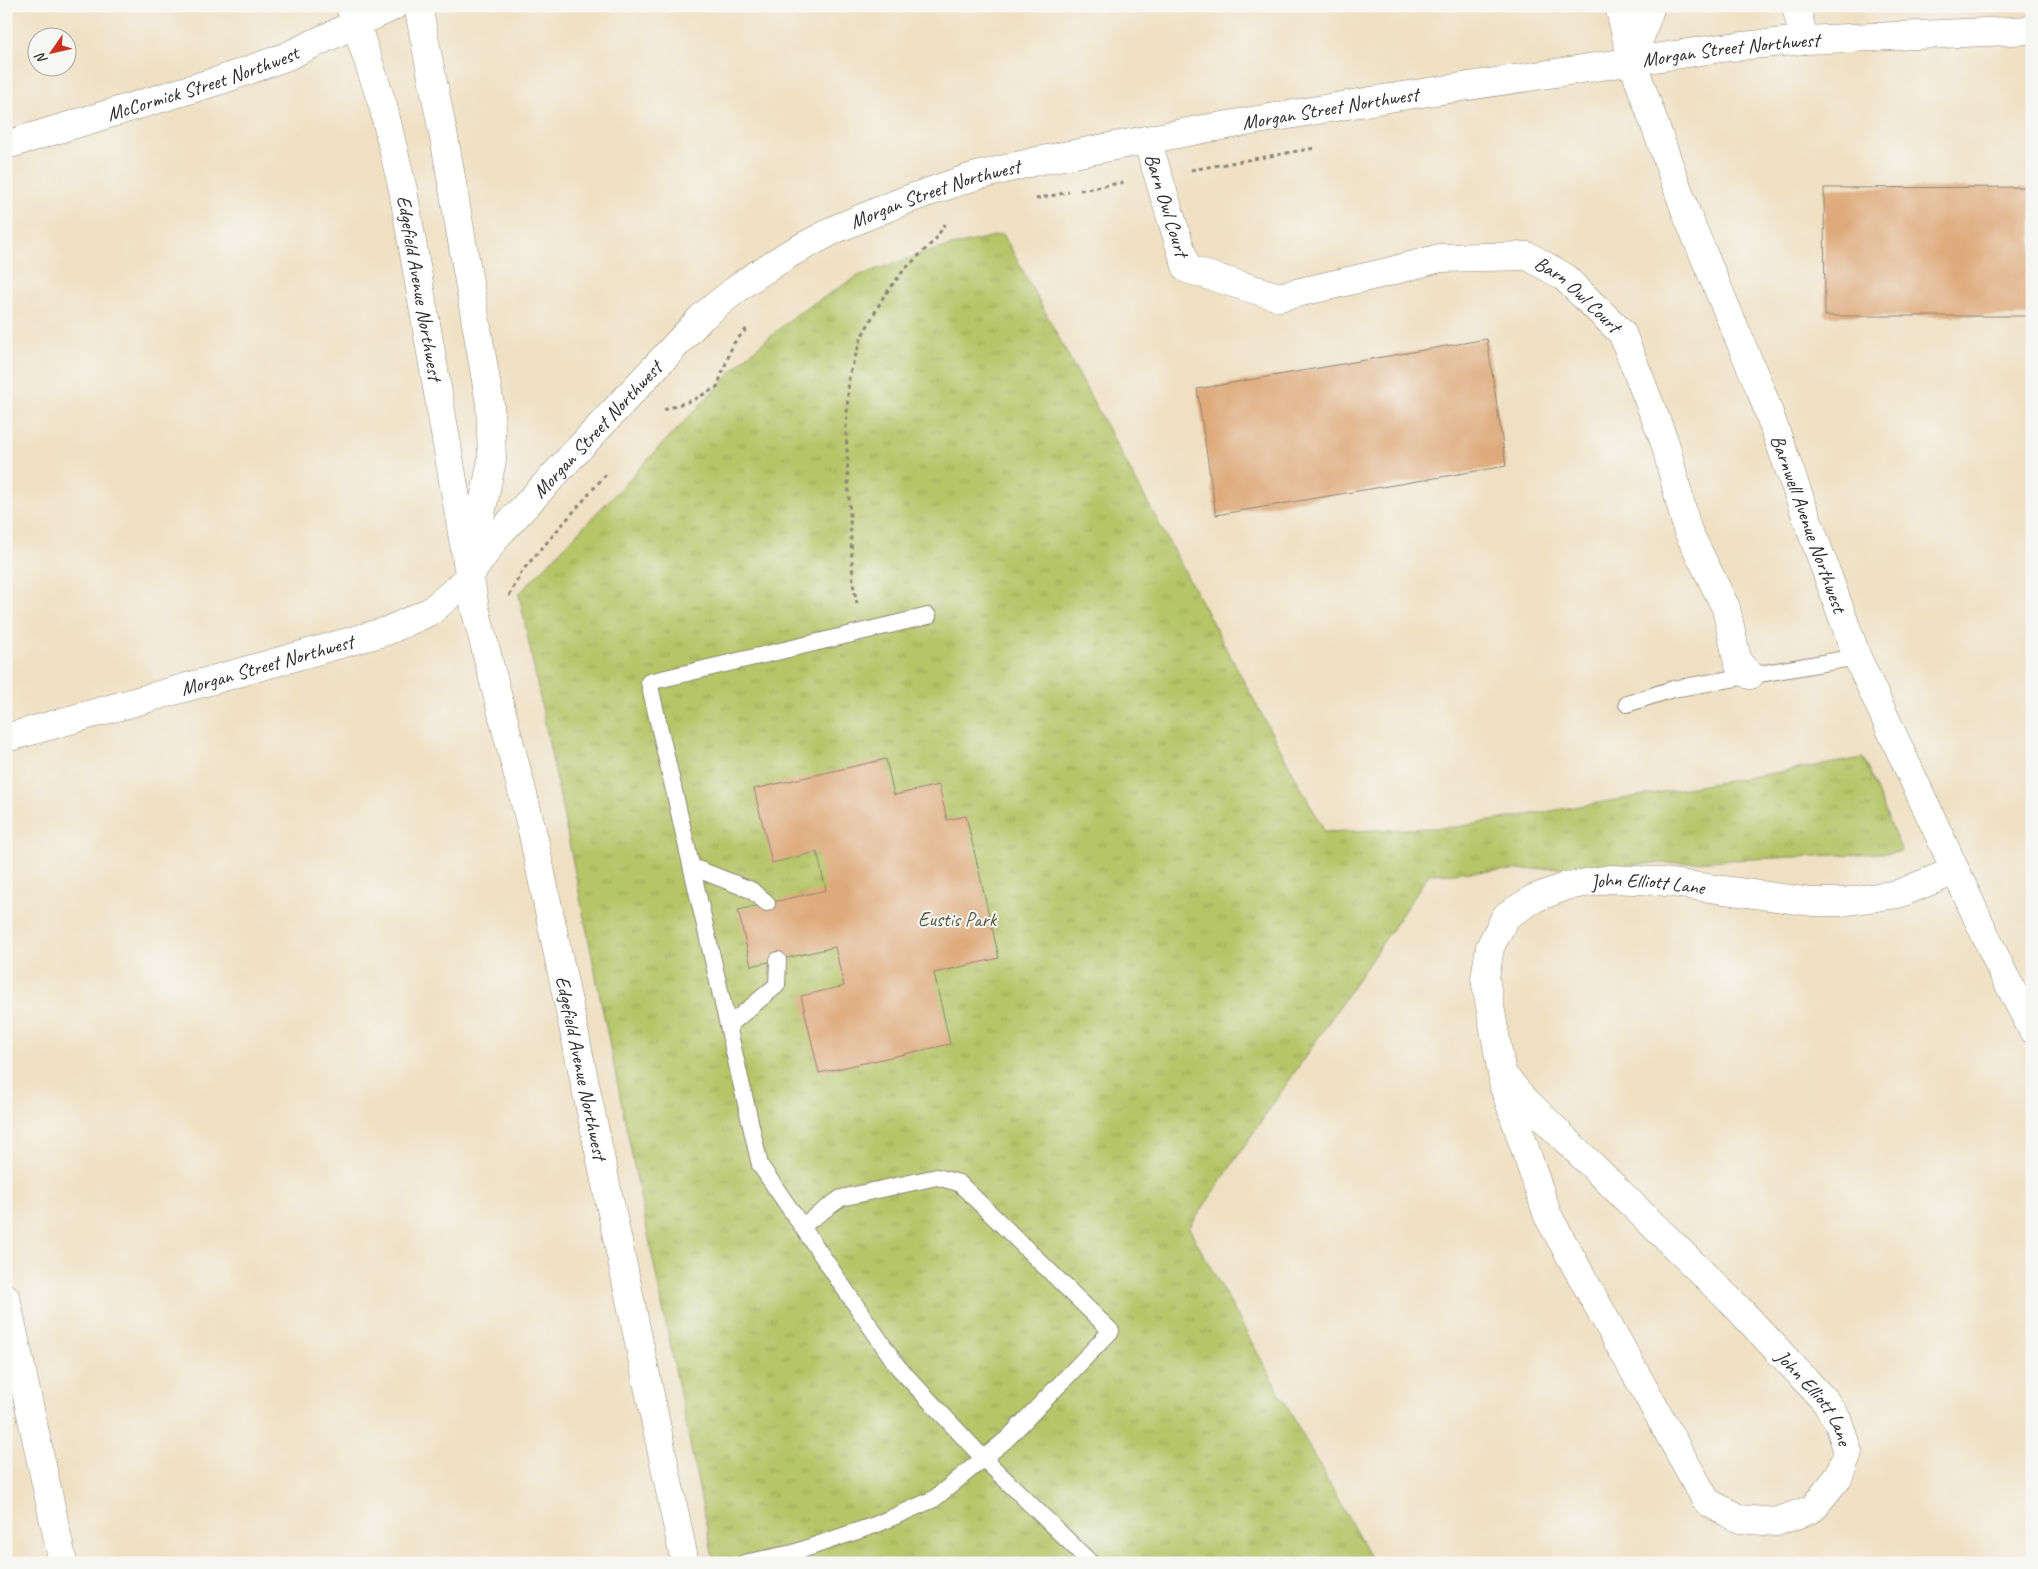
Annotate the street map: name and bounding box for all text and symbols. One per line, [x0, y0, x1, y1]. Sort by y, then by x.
street label: Morgan Street Northwest [1640, 27, 1823, 73]
north arrow [28, 28, 78, 78]
street label: McCormick Street Northwest [104, 39, 305, 127]
text: N [31, 49, 51, 67]
street label: Morgan Street Northwest [1240, 81, 1423, 135]
street label: Barn Owl Court [1139, 151, 1195, 263]
street label: Morgan Street Northwest [846, 153, 1026, 235]
street label: Edgefield Avenue Northwest [391, 194, 448, 386]
street label: Barn Owl Court [1530, 250, 1628, 340]
street label: Morgan Street Northwest [527, 353, 670, 503]
street label: Barnwell Avenue Northwest [1765, 432, 1853, 618]
street label: Morgan Street Northwest [178, 628, 360, 701]
street label: John Elliott Lane [1588, 866, 1708, 901]
park label: Eustis Park [918, 907, 998, 932]
street label: Edgefield Avenue Northwest [550, 974, 613, 1165]
street label: John Elliott Lane [1770, 1344, 1857, 1450]

